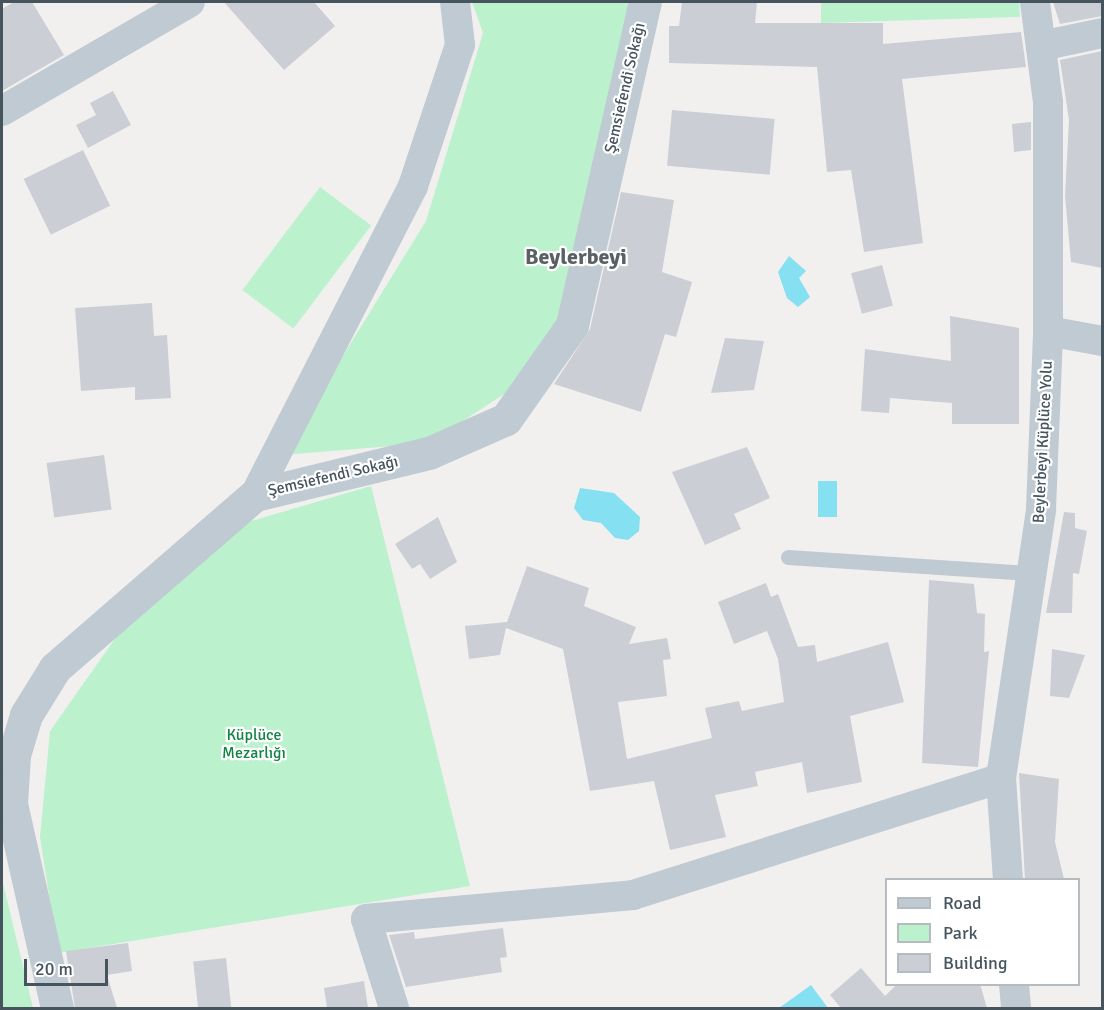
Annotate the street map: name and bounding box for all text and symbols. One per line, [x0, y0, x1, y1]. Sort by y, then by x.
street label: Şemsiefendi Sokağı [601, 21, 649, 155]
district label: Beylerbeyi [525, 244, 627, 270]
street label: Beylerbeyi Küplüce Yolu [1029, 360, 1057, 524]
street label: Şemsiefendi Sokağı [266, 452, 400, 500]
park label: Küplüce Mezarlığı [222, 725, 286, 763]
legend [885, 878, 1080, 986]
text: Road [943, 892, 982, 914]
text: Park [943, 922, 978, 944]
scale bar [27, 947, 111, 985]
text: Building [943, 952, 1007, 974]
text: 20 m [35, 958, 73, 980]

